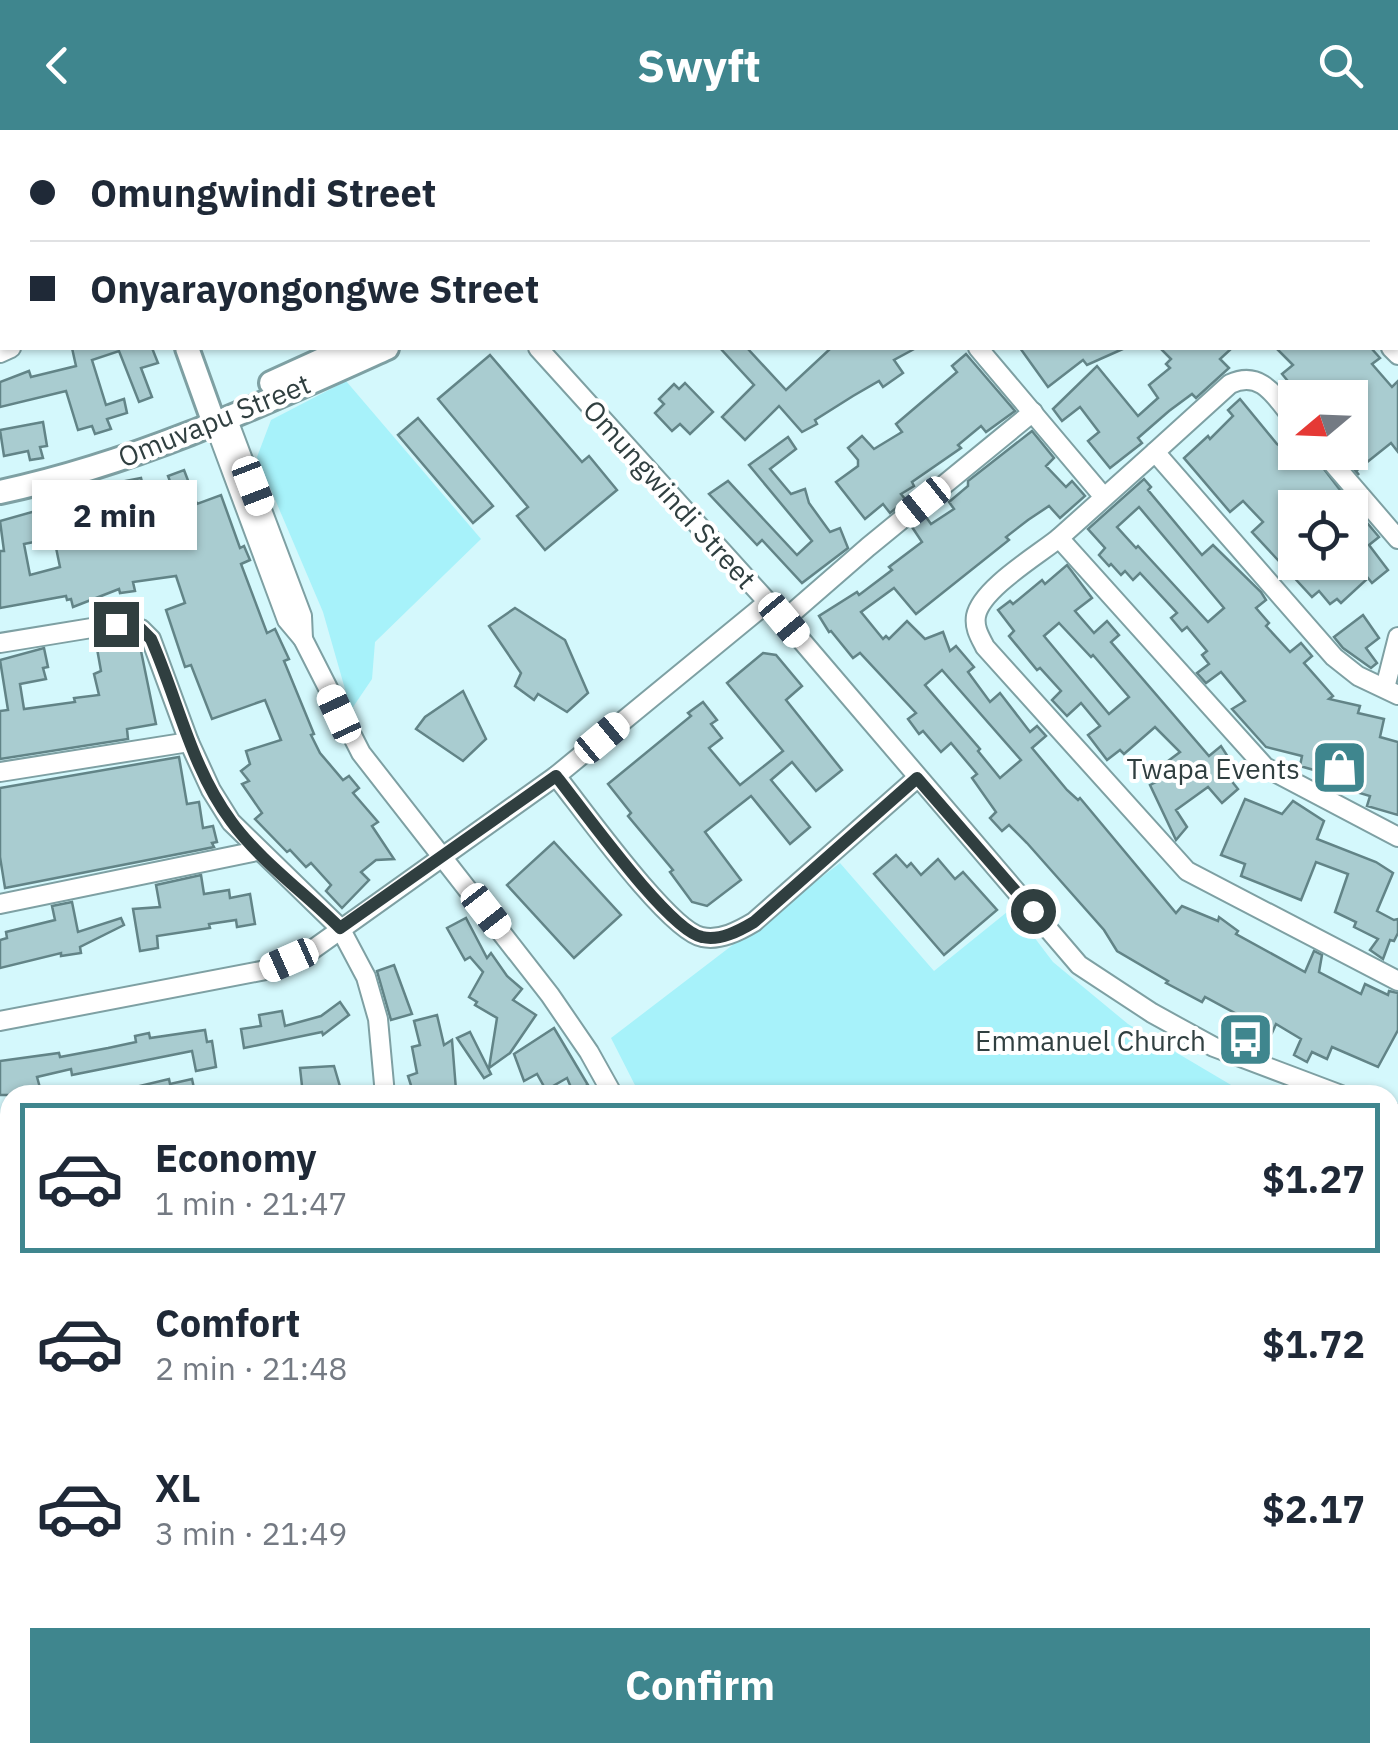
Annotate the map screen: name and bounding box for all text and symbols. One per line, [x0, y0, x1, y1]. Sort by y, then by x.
text: Swyft [637, 36, 761, 94]
icon: back [30, 38, 85, 93]
icon: search [1313, 38, 1368, 93]
text: Omungwindi Street [90, 168, 436, 217]
text: Onyarayongongwe Street [90, 264, 539, 313]
street label: Omuvapu Street [112, 365, 316, 475]
north arrow [1278, 380, 1368, 470]
map controls [1278, 380, 1368, 580]
street label: Omungwindi Street [575, 392, 765, 596]
car [228, 453, 278, 519]
car [890, 471, 956, 533]
callout: 2 min [34, 479, 198, 549]
button: locate [1278, 490, 1368, 580]
text: 2 min [73, 494, 156, 536]
car [753, 587, 815, 653]
route end [94, 602, 139, 647]
car [313, 680, 365, 748]
car [569, 707, 635, 769]
shop icon: Twapa Events [1309, 738, 1369, 798]
place label: Twapa Events [1126, 750, 1300, 787]
car [456, 878, 516, 944]
route start [1011, 889, 1056, 934]
car [255, 934, 323, 986]
bus stop icon: Emmanuel Church [1215, 1010, 1275, 1070]
place label: Emmanuel Church [975, 1022, 1206, 1059]
icon: car [35, 1133, 125, 1223]
text: Economy [155, 1133, 317, 1182]
text: $1.27 [1262, 1154, 1365, 1203]
text: 1 min · 21:47 [155, 1182, 348, 1224]
icon: car [35, 1298, 125, 1388]
text: Comfort [155, 1298, 300, 1347]
text: $1.72 [1262, 1319, 1365, 1368]
text: 2 min · 21:48 [155, 1347, 348, 1389]
icon: car [35, 1463, 125, 1553]
text: XL [155, 1463, 201, 1512]
text: $2.17 [1262, 1484, 1365, 1533]
text: 3 min · 21:49 [155, 1512, 348, 1554]
button: Confirm [30, 1628, 1370, 1743]

